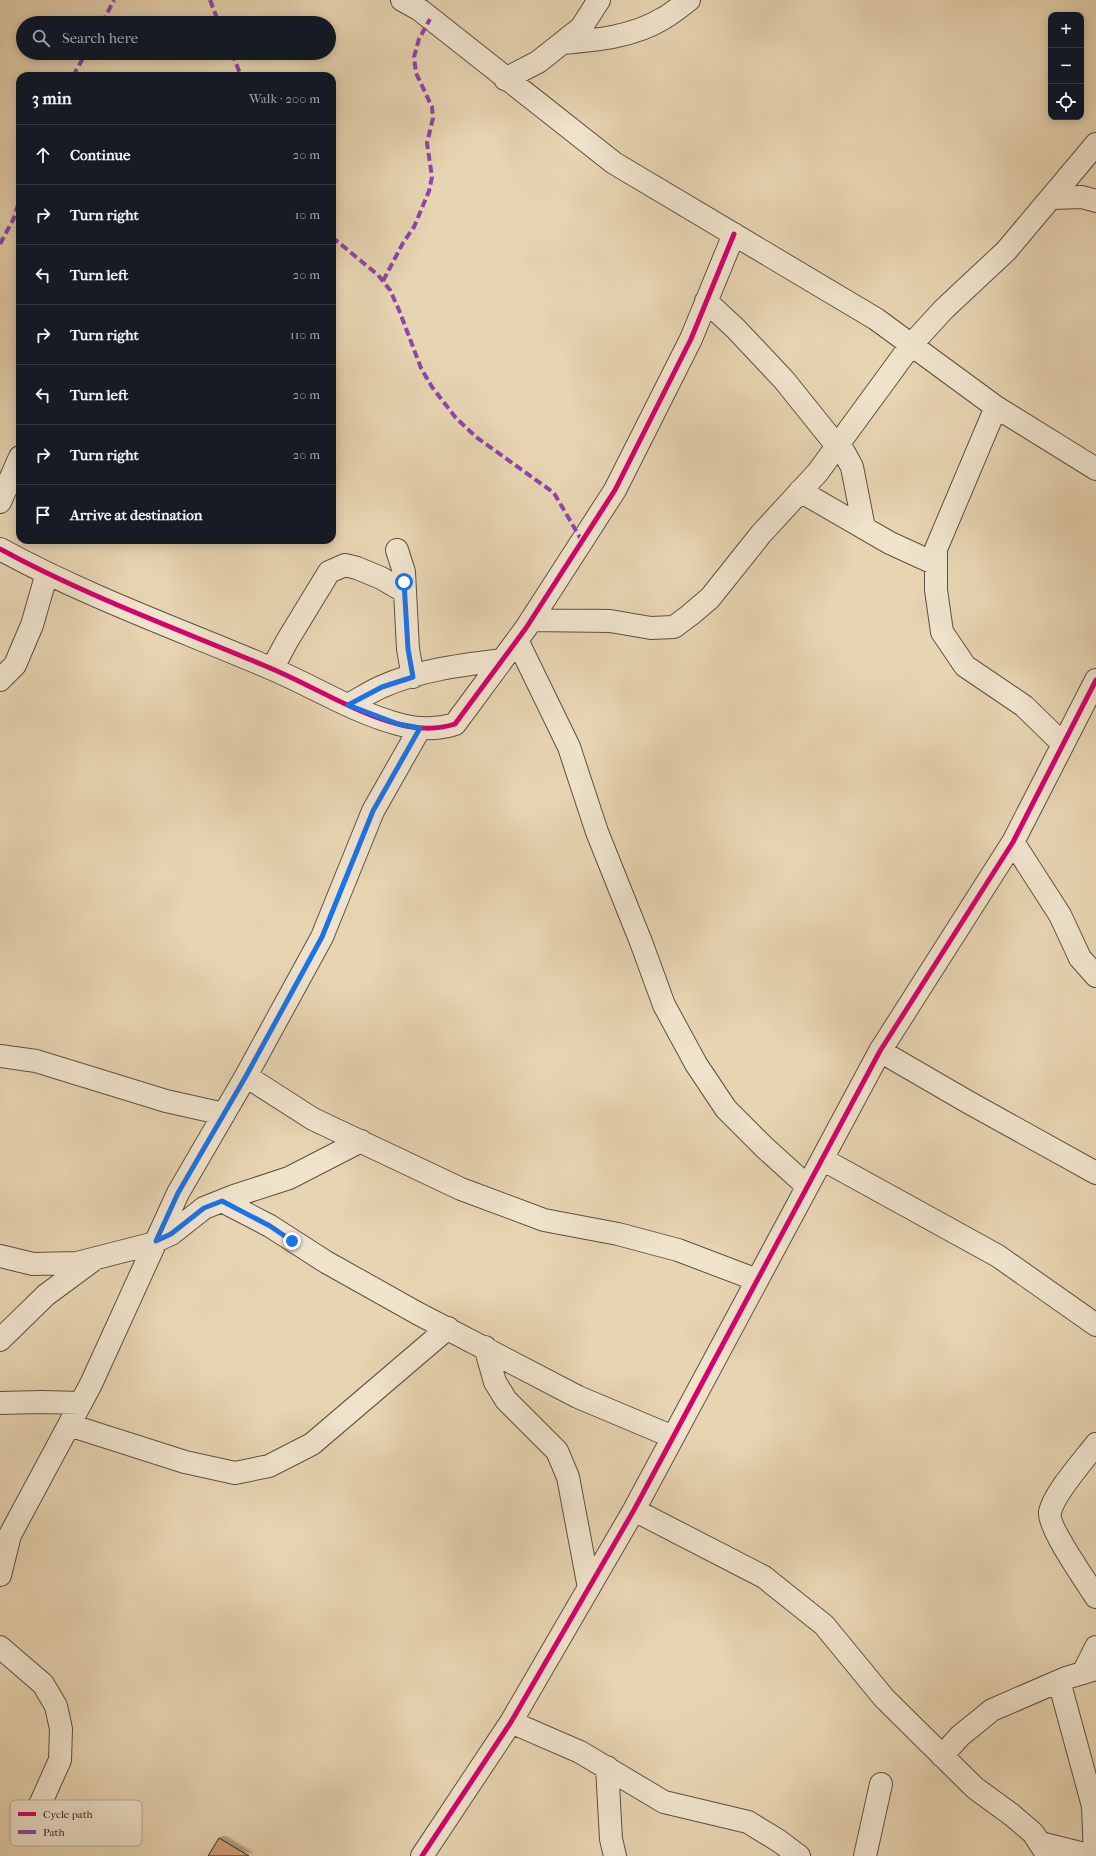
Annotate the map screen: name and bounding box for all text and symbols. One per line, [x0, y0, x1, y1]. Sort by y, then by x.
map controls [1048, 12, 1084, 120]
button: + [1048, 12, 1084, 48]
search box [16, 16, 336, 60]
icon: search [30, 27, 52, 49]
text: Search here [62, 29, 138, 47]
button: − [1048, 48, 1084, 84]
button: locate [1048, 84, 1084, 120]
text: 3 min [32, 88, 72, 108]
text: Walk · 200 m [249, 91, 320, 106]
icon: ahead [32, 144, 54, 166]
text: Continue [70, 146, 130, 164]
text: 20 m [293, 147, 320, 162]
icon: right [32, 204, 54, 226]
text: Turn right [70, 206, 139, 224]
text: 10 m [295, 207, 320, 222]
icon: left [32, 264, 54, 286]
text: Turn left [70, 266, 128, 284]
text: 20 m [293, 267, 320, 282]
icon: right [32, 324, 54, 346]
text: Turn right [70, 326, 139, 344]
text: 110 m [290, 327, 320, 342]
icon: left [32, 384, 54, 406]
text: Turn left [70, 386, 128, 404]
text: 20 m [293, 387, 320, 402]
icon: right [32, 444, 54, 466]
text: Turn right [70, 446, 139, 464]
text: 20 m [293, 447, 320, 462]
icon: arrive [32, 504, 54, 526]
text: Arrive at destination [70, 506, 202, 524]
route start [395, 573, 413, 591]
route end [283, 1232, 301, 1250]
legend [10, 1800, 142, 1846]
text: Cycle path [43, 1808, 94, 1821]
text: Path [43, 1826, 66, 1839]

